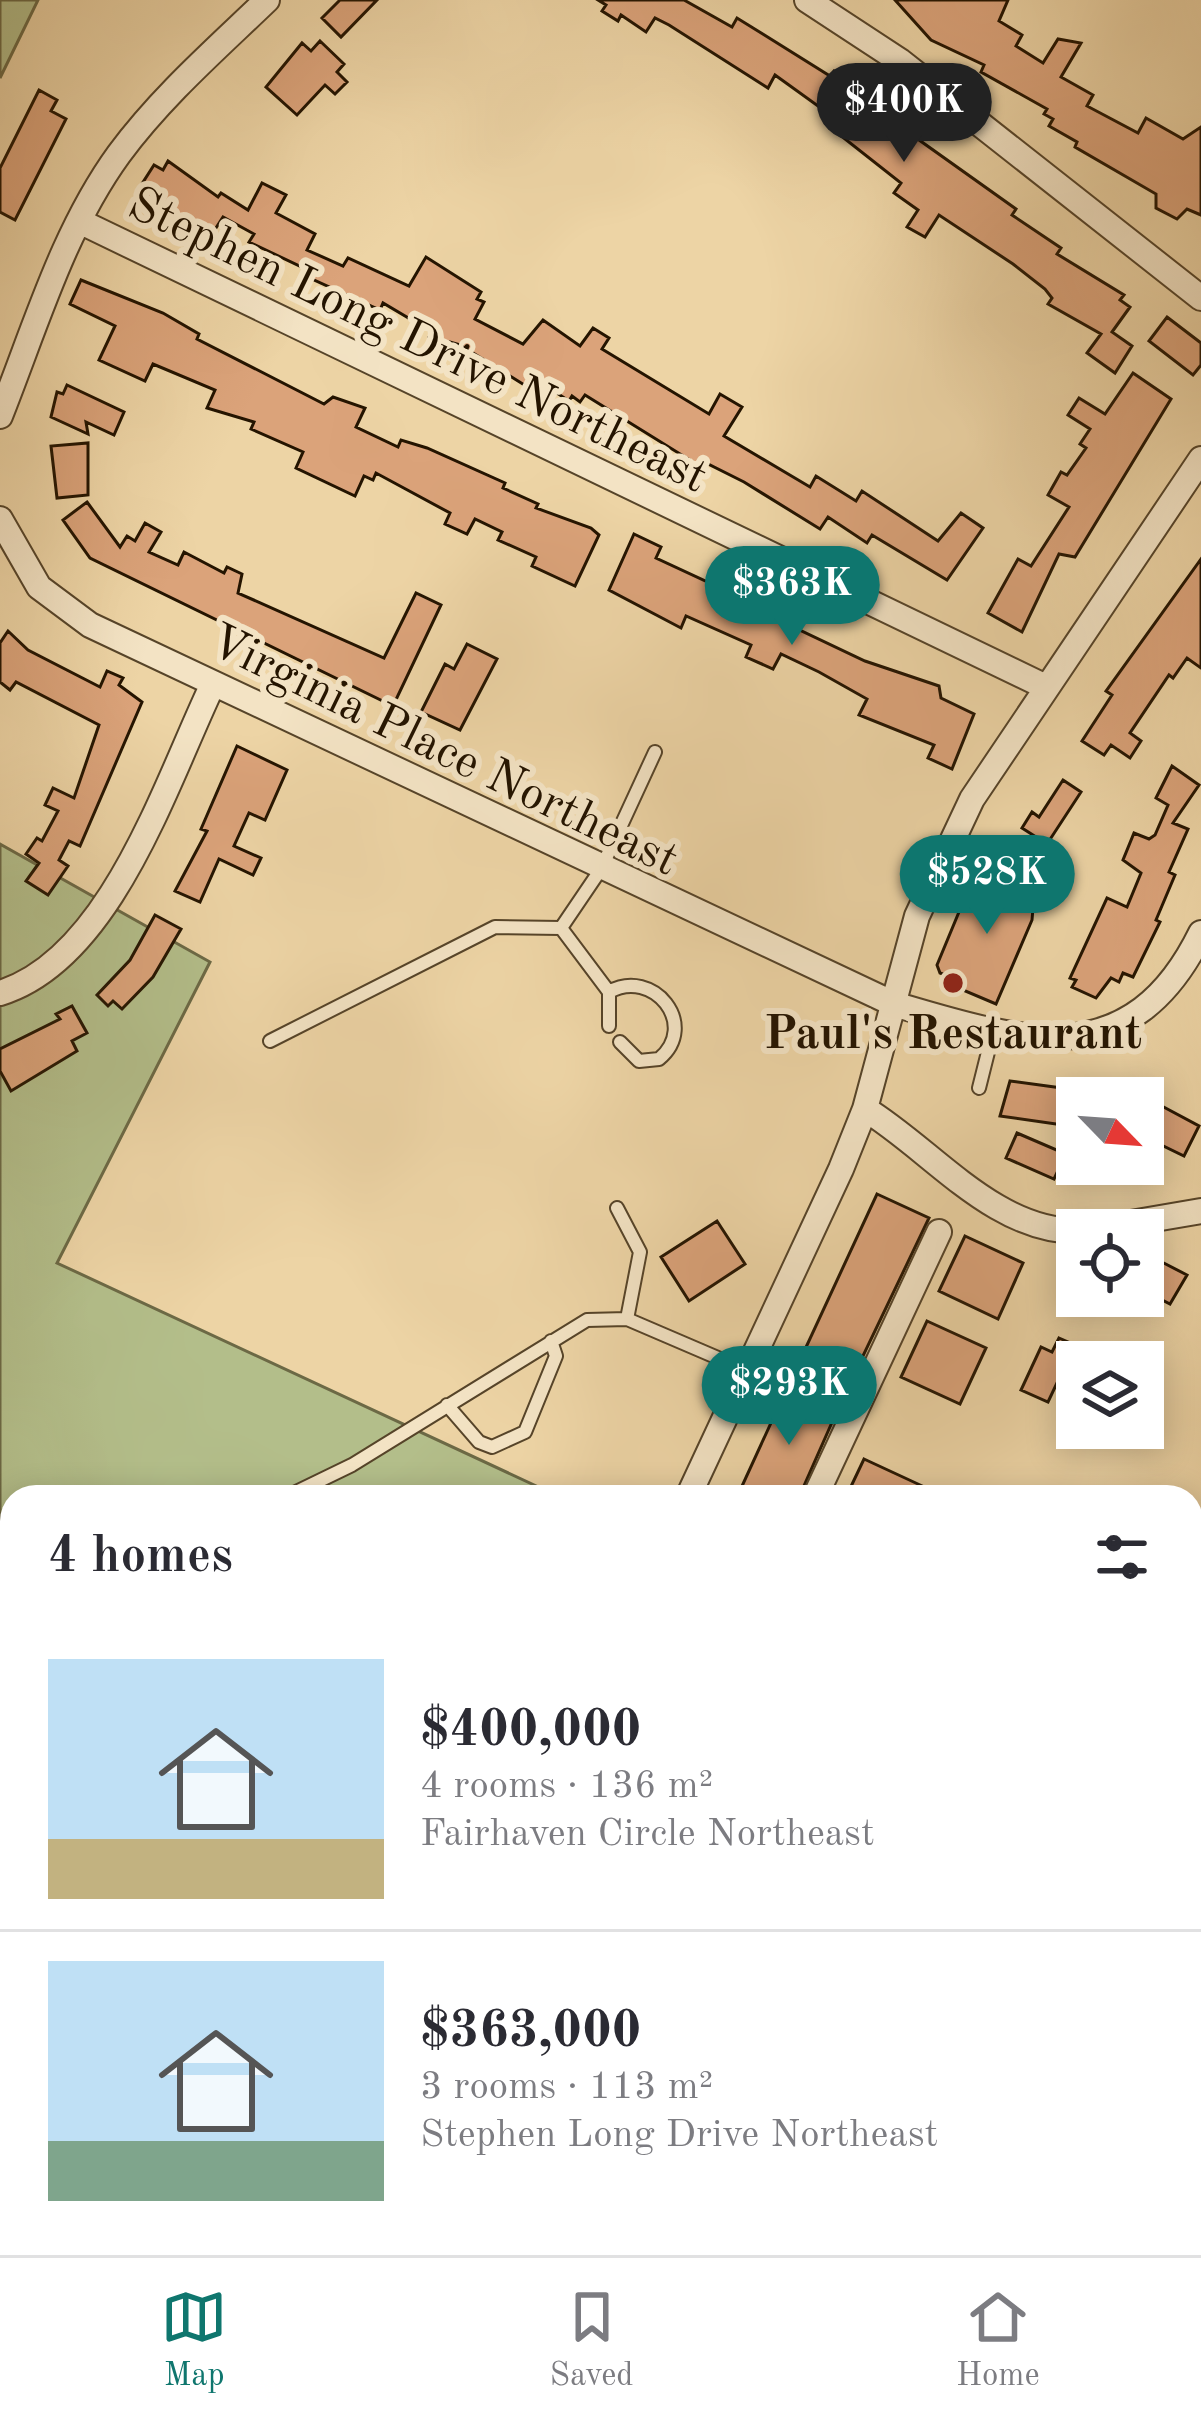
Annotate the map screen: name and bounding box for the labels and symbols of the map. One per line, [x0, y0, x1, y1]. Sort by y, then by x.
pin: $400K [820, 63, 988, 165]
street label: Stephen Long Drive Northeast [120, 180, 714, 503]
pin: $363K [708, 546, 876, 648]
street label: Virginia Place Northeast [201, 617, 685, 886]
pin: $528K [903, 835, 1071, 937]
marker: Paul's Restaurant [940, 970, 966, 996]
place label: Paul's Restaurant [764, 1011, 1142, 1059]
north arrow [1056, 1077, 1164, 1185]
pin: $293K [705, 1346, 873, 1448]

